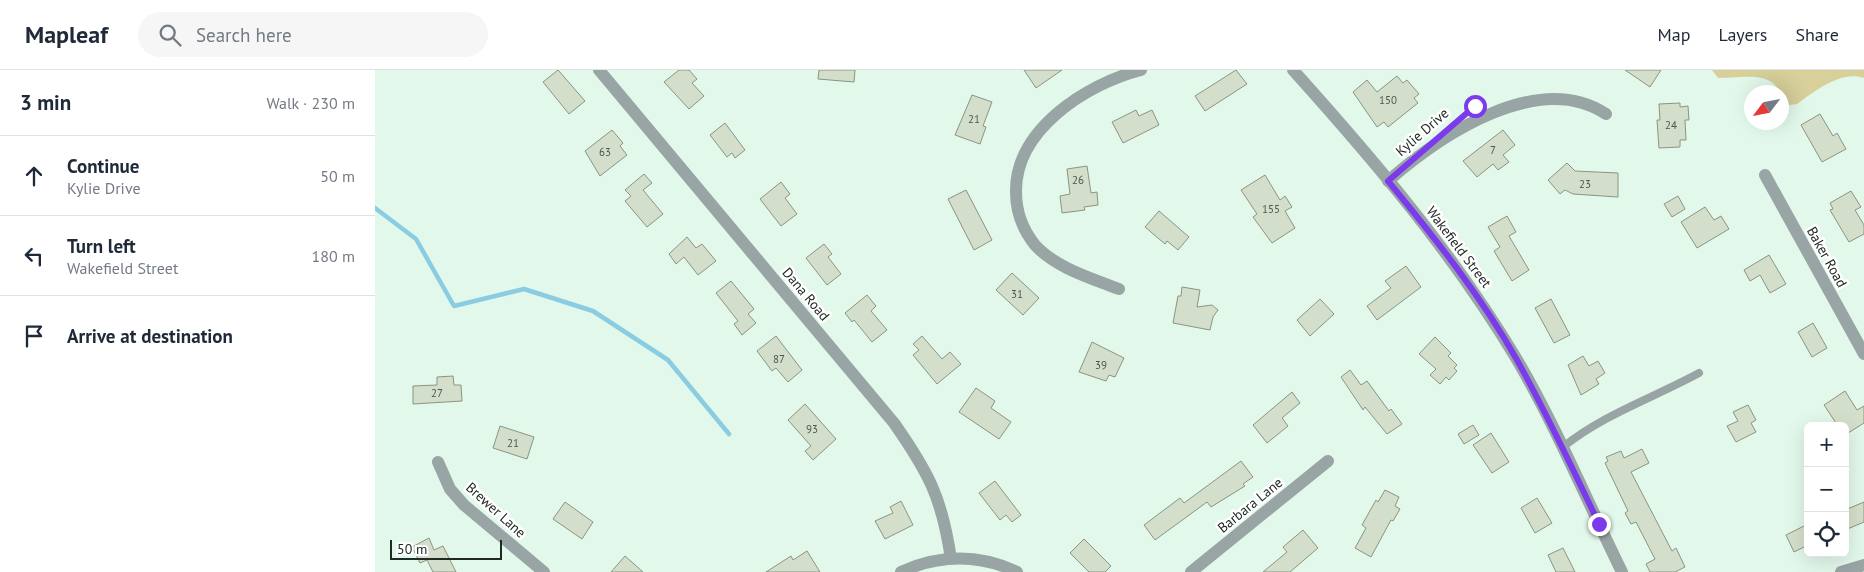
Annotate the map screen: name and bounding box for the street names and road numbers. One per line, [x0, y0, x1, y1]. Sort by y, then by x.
street label: Kylie Drive [1392, 104, 1452, 160]
street label: Wakefield Street [1423, 203, 1496, 292]
street label: Baker Road [1803, 223, 1851, 291]
street label: Dana Road [779, 264, 833, 324]
street label: Barbara Lane [1214, 473, 1286, 537]
street label: Brewer Lane [462, 478, 530, 542]

